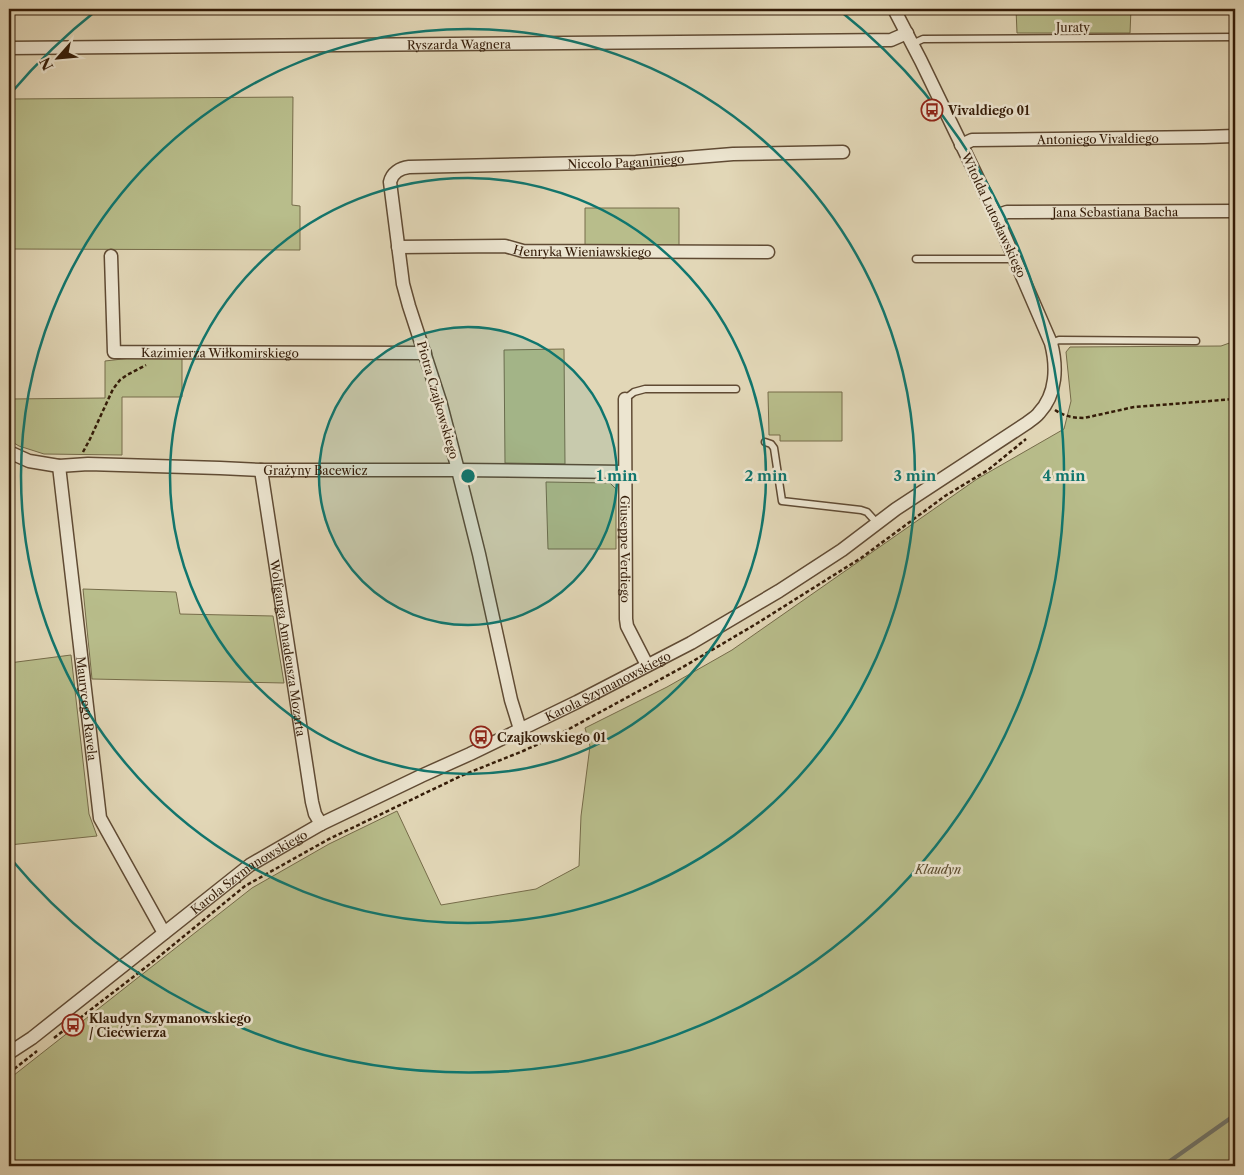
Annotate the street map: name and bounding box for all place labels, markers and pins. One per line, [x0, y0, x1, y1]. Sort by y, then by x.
bus stop icon: Vivaldiego 01 [920, 98, 944, 122]
place label: Vivaldiego 01 [947, 103, 1030, 118]
centre of rings [459, 467, 477, 485]
bus stop icon: Czajkowskiego 01 [469, 725, 493, 749]
place label: Czajkowskiego 01 [497, 730, 607, 745]
place label: Klaudyn Szymanowskiego / Ciećwierza [89, 1011, 252, 1040]
bus stop icon: Klaudyn Szymanowskiego / Ciećwierza [61, 1013, 85, 1037]

